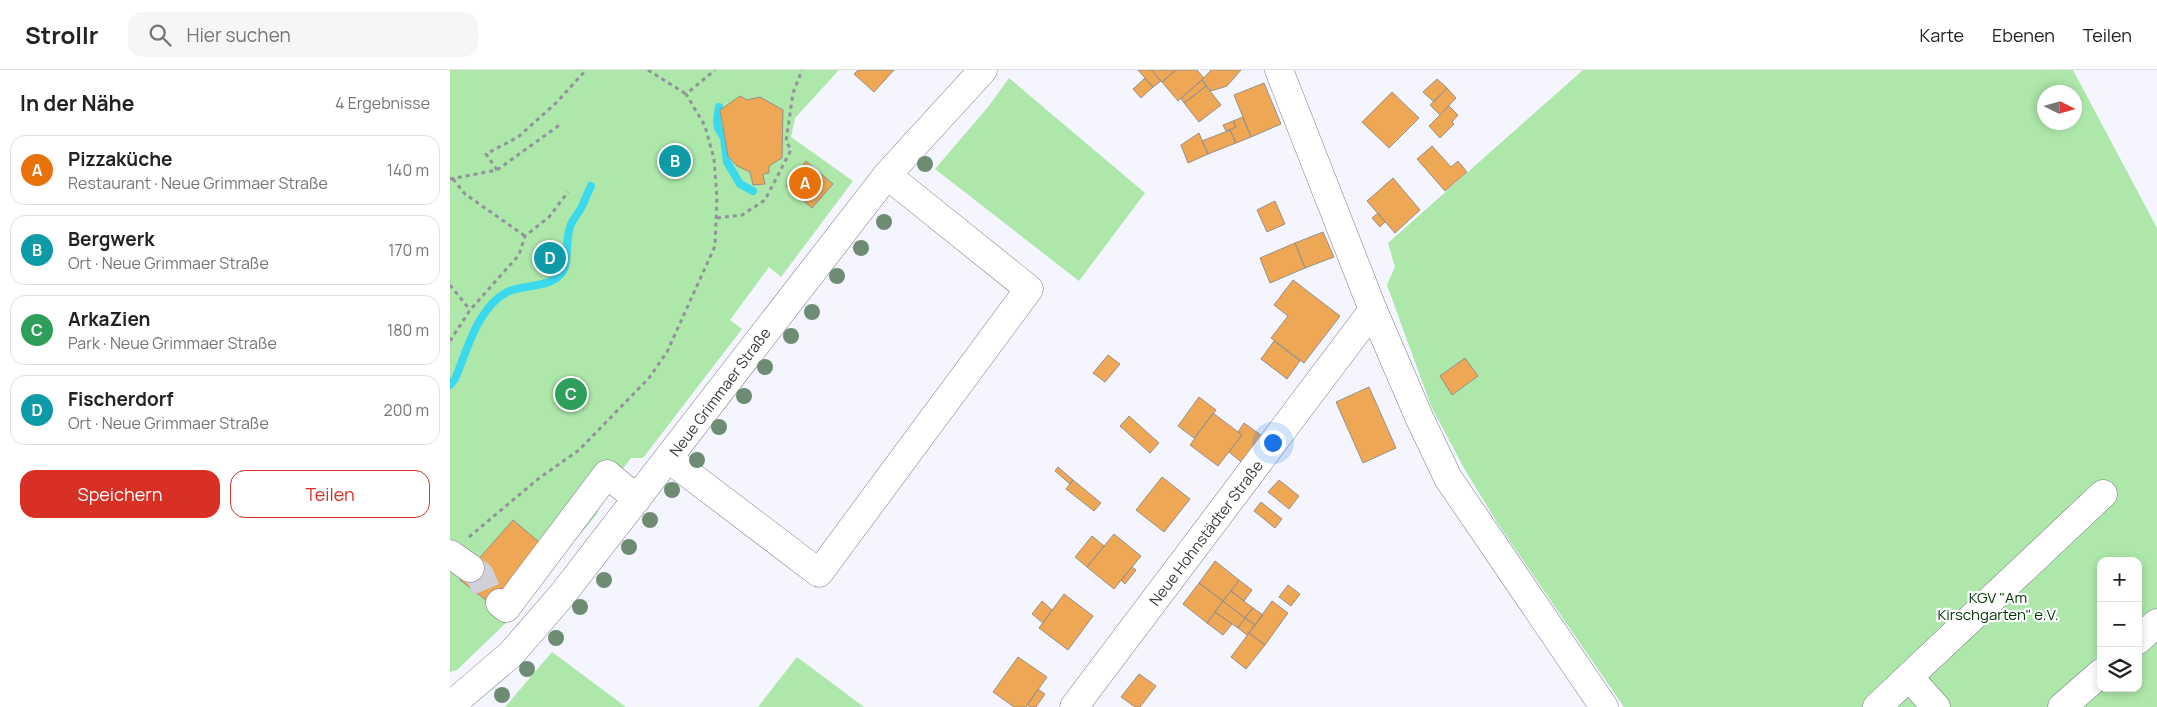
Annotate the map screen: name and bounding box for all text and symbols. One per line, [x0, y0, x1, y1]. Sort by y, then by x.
search box [128, 12, 478, 57]
text: Strollr [25, 18, 98, 51]
icon: search [146, 21, 174, 49]
text: Hier suchen [186, 22, 291, 48]
text: Karte [1920, 23, 1964, 47]
text: Ebenen [1992, 23, 2055, 47]
text: Teilen [2083, 23, 2132, 47]
north arrow [2037, 85, 2082, 130]
text: In der Nähe [20, 89, 134, 117]
text: 4 Ergebnisse [335, 92, 430, 114]
pin: B [659, 142, 691, 180]
text: Pizzaküche [68, 146, 172, 172]
text: A [32, 159, 42, 181]
text: 140 m [387, 159, 429, 181]
pin: A [789, 164, 821, 202]
text: Restaurant · Neue Grimmaer Straße [68, 172, 328, 194]
text: Bergwerk [68, 226, 154, 252]
text: B [32, 239, 42, 261]
text: 170 m [388, 239, 429, 261]
pin: D [534, 239, 566, 277]
text: Ort · Neue Grimmaer Straße [68, 252, 269, 274]
text: ArkaZien [68, 306, 150, 332]
text: C [31, 319, 43, 341]
text: 180 m [387, 319, 429, 341]
street label: Neue Grimmaer Straße [664, 323, 776, 461]
text: Park · Neue Grimmaer Straße [68, 332, 277, 354]
pin: C [555, 375, 587, 413]
text: Fischerdorf [68, 386, 173, 412]
text: D [31, 399, 43, 421]
text: 200 m [384, 399, 429, 421]
text: Ort · Neue Grimmaer Straße [68, 412, 269, 434]
your location [1260, 430, 1286, 456]
street label: Neue Hohnstädter Straße [1144, 456, 1268, 610]
button: Speichern [20, 470, 220, 518]
button: Teilen [230, 470, 430, 518]
map controls [2097, 557, 2142, 692]
button: + [2097, 557, 2142, 602]
park label: KGV "Am Kirschgarten" e.V. [1937, 587, 2059, 625]
button: − [2097, 602, 2142, 647]
button: layers [2097, 647, 2142, 692]

